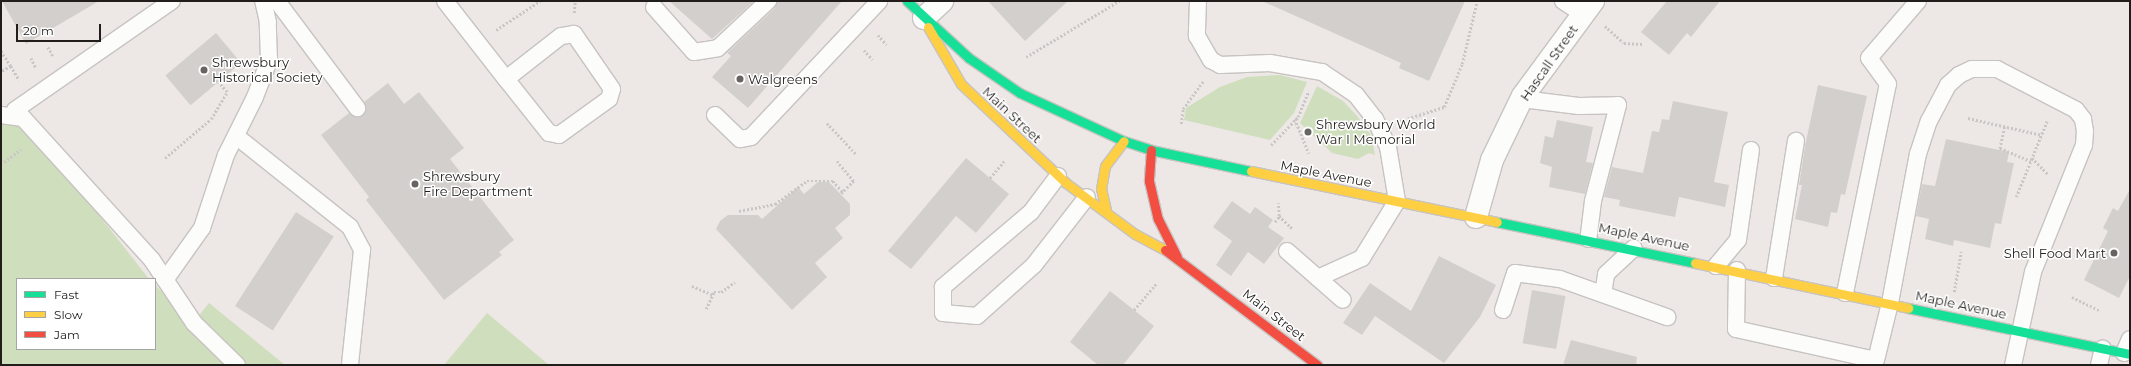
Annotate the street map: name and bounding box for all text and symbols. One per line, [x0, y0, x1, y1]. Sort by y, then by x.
scale bar [18, 16, 103, 42]
street label: Hascall Street [1517, 22, 1581, 104]
text: 20 m [23, 23, 54, 38]
place label: Shrewsbury Historical Society [212, 55, 323, 86]
marker: Shrewsbury Historical Society [199, 65, 209, 75]
place label: Walgreens [748, 71, 818, 87]
marker: Walgreens [735, 74, 745, 84]
street label: Main Street [979, 84, 1045, 146]
place label: Shrewsbury World War I Memorial [1316, 117, 1436, 148]
marker: Shrewsbury World War I Memorial [1303, 127, 1313, 137]
street label: Maple Avenue [1279, 157, 1373, 191]
place label: Shrewsbury Fire Department [423, 169, 532, 200]
marker: Shrewsbury Fire Department [410, 179, 420, 189]
street label: Maple Avenue [1597, 220, 1691, 254]
place label: Shell Food Mart [2004, 245, 2106, 261]
marker: Shell Food Mart [2109, 248, 2119, 258]
legend [16, 278, 156, 350]
street label: Main Street [1240, 286, 1308, 344]
text: Fast [54, 287, 79, 302]
street label: Maple Avenue [1914, 288, 2008, 322]
text: Slow [54, 307, 83, 322]
text: Jam [54, 327, 80, 342]

